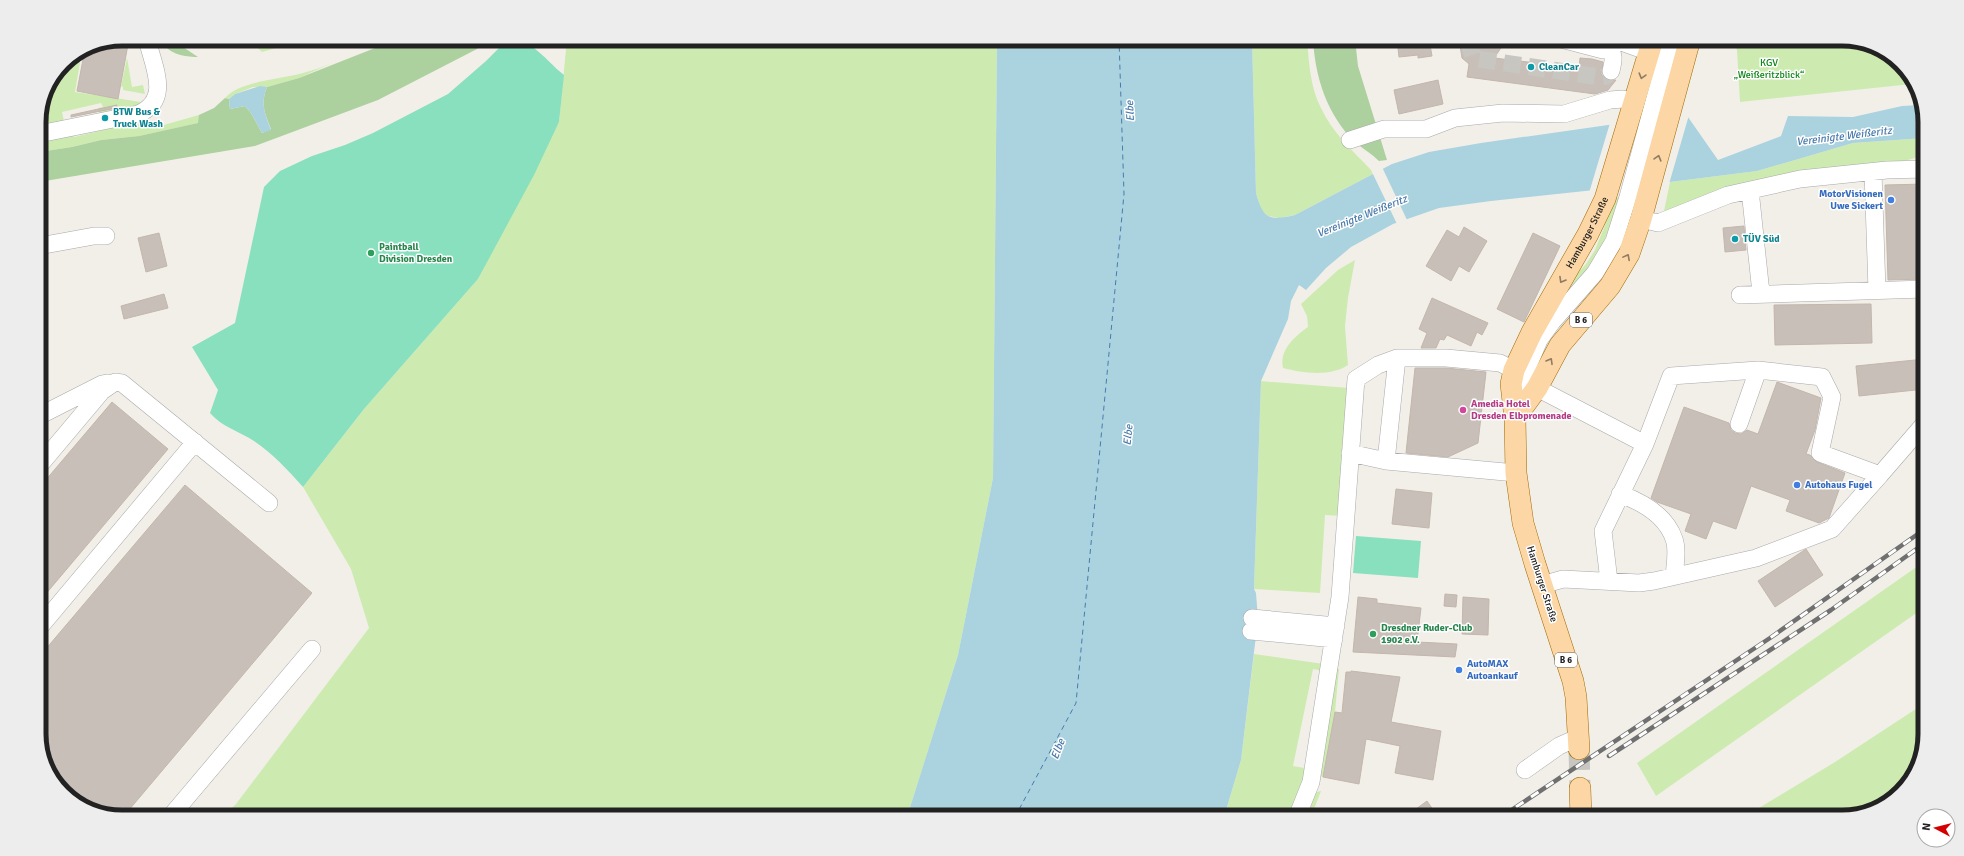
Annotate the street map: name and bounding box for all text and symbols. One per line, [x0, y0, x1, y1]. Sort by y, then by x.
park label: KGV „Weißeritzblick“ [1734, 57, 1804, 81]
place label: CleanCar [1539, 61, 1579, 73]
marker: CleanCar [1526, 62, 1536, 72]
one-way arrow [1638, 73, 1647, 80]
water label: Elbe [1123, 100, 1137, 122]
place label: BTW Bus & Truck Wash [113, 106, 164, 130]
marker: BTW Bus & Truck Wash [100, 113, 110, 123]
water label: Vereinigte Weißeritz [1796, 124, 1893, 148]
one-way arrow [1653, 155, 1662, 162]
place label: MotorVisionen Uwe Sickert [1819, 188, 1884, 212]
water label: Vereinigte Weißeritz [1315, 192, 1410, 240]
street label: Hamburger Straße [1564, 195, 1611, 271]
marker: MotorVisionen Uwe Sickert [1886, 195, 1896, 205]
place label: TÜV Süd [1743, 232, 1780, 245]
marker: TÜV Süd [1730, 234, 1740, 244]
place label: Paintball Division Dresden [379, 241, 453, 265]
marker: Paintball Division Dresden [366, 248, 376, 258]
one-way arrow [1622, 254, 1630, 261]
one-way arrow [1559, 276, 1566, 283]
road number: B 6 [1570, 313, 1592, 327]
one-way arrow [1546, 358, 1553, 365]
place label: Amedia Hotel Dresden Elbpromenade [1471, 398, 1572, 422]
marker: Amedia Hotel Dresden Elbpromenade [1458, 405, 1468, 415]
water label: Elbe [1120, 424, 1136, 446]
place label: Autohaus Fugel [1805, 479, 1872, 491]
marker: Autohaus Fugel [1792, 480, 1802, 490]
street label: Hamburger Straße [1524, 544, 1560, 624]
place label: Dresdner Ruder-Club 1902 e.V. [1381, 622, 1473, 646]
marker: Dresdner Ruder-Club 1902 e.V. [1368, 629, 1378, 639]
road number: B 6 [1555, 653, 1577, 667]
place label: AutoMAX Autoankauf [1467, 658, 1519, 682]
marker: AutoMAX Autoankauf [1454, 665, 1464, 675]
water label: Elbe [1048, 737, 1068, 761]
north arrow [1916, 808, 1956, 848]
text: N [1920, 822, 1933, 831]

